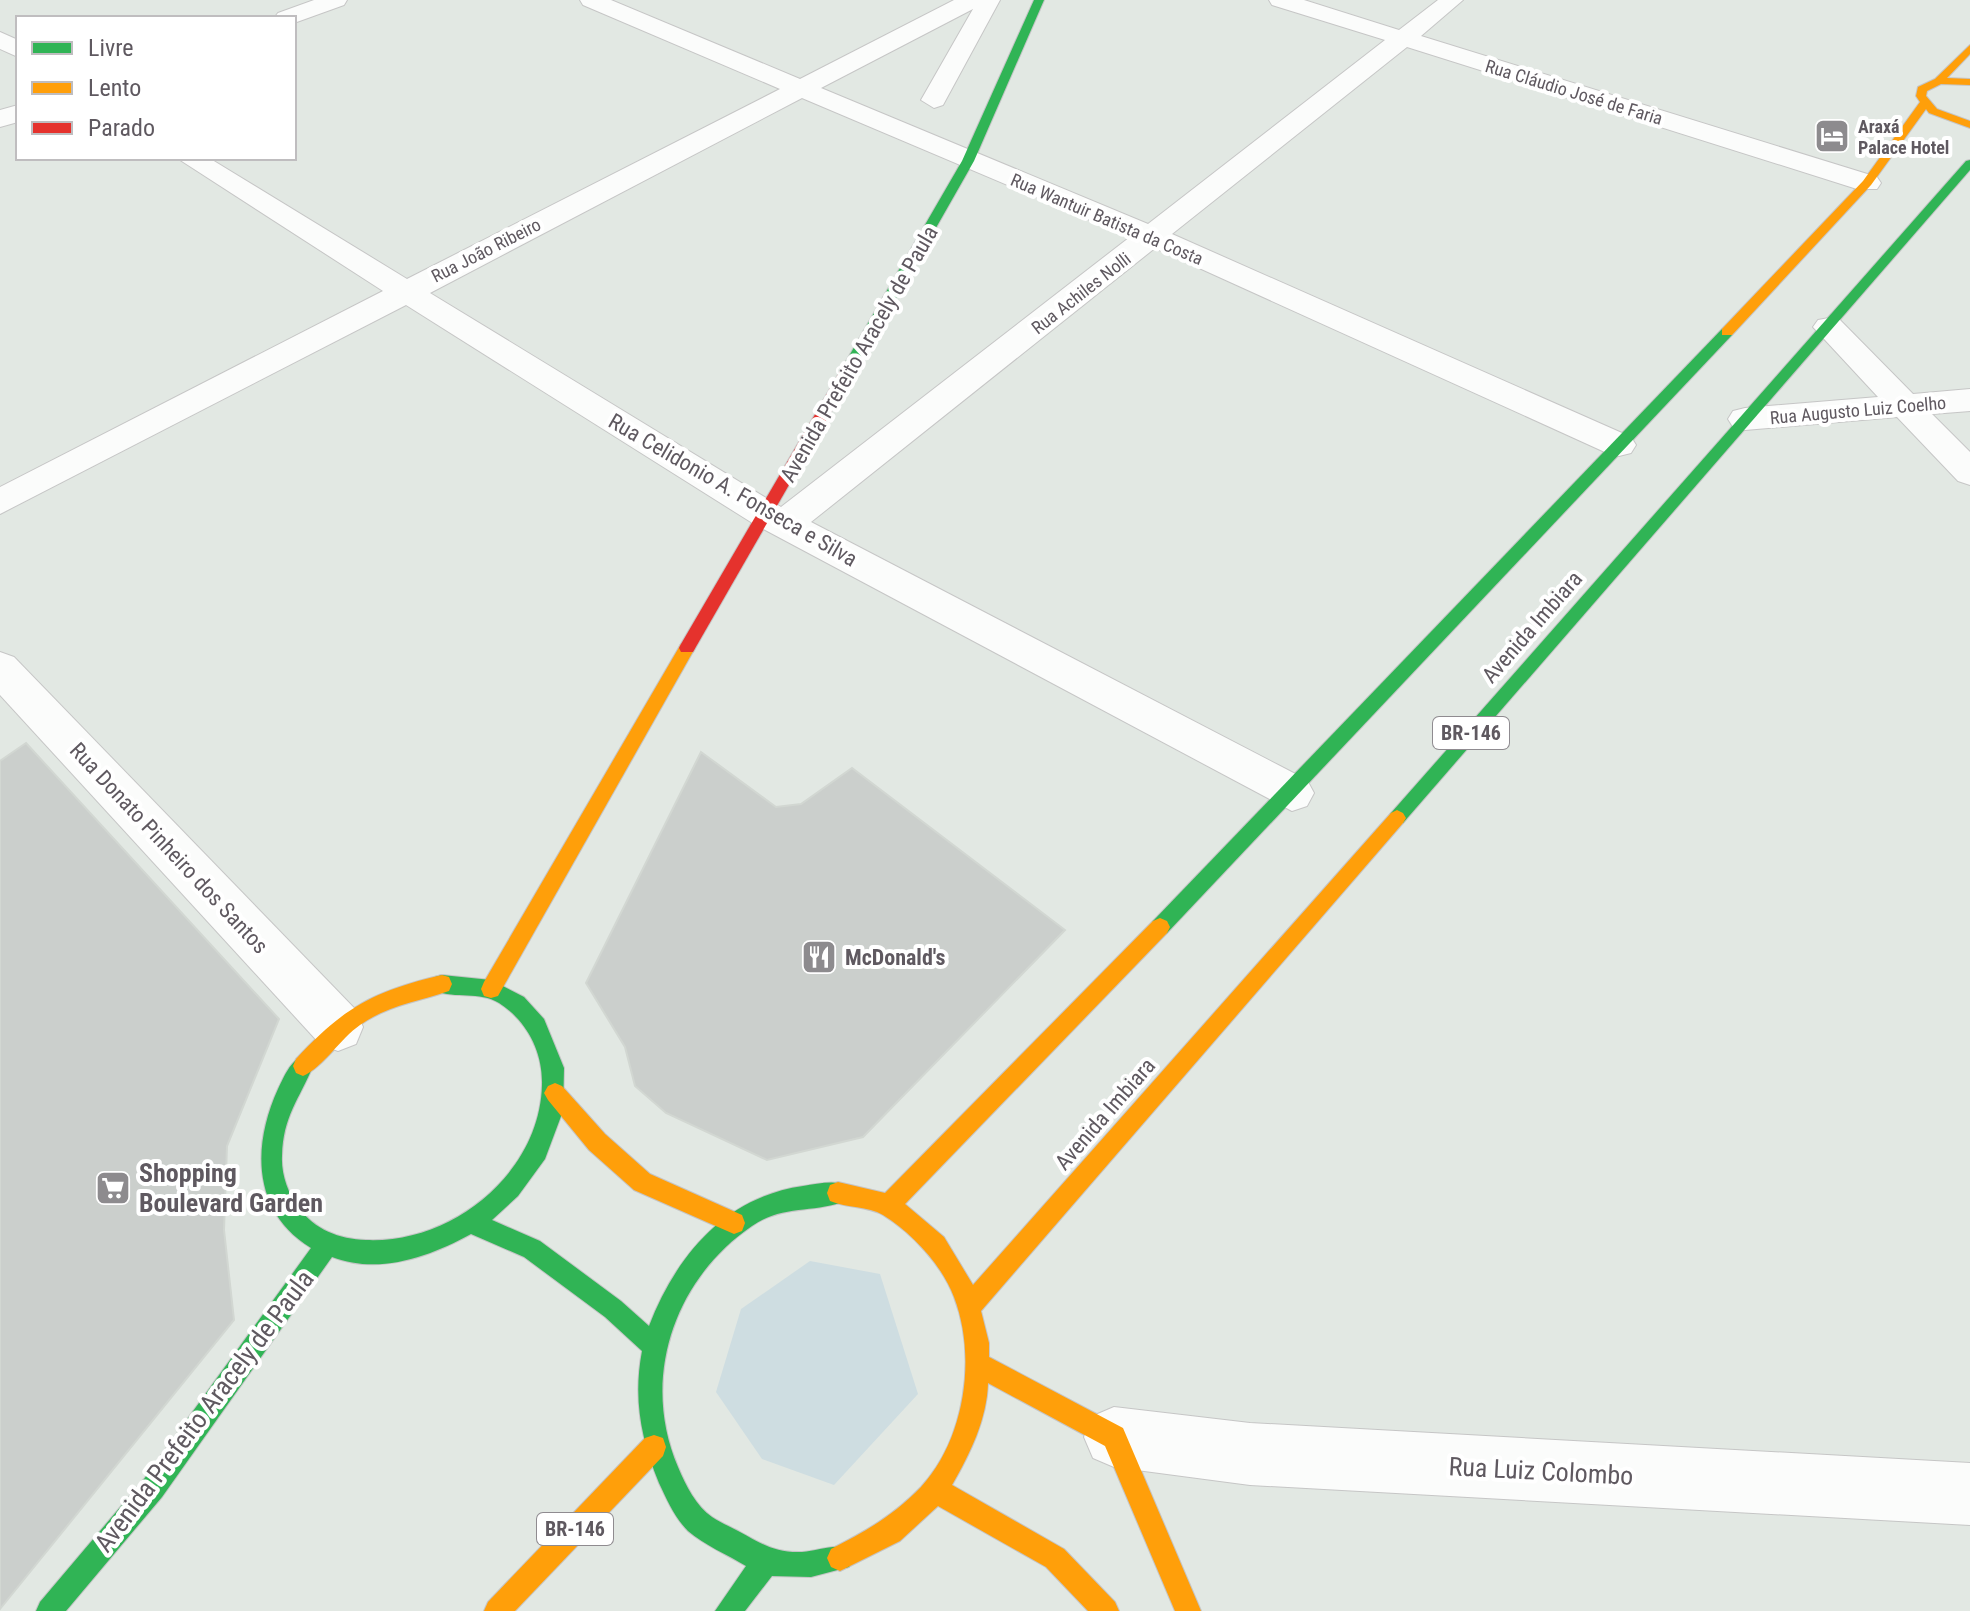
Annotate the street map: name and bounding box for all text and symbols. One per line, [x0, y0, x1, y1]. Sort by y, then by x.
legend [16, 16, 296, 160]
text: Livre [88, 34, 134, 62]
street label: Rua Cláudio José de Faria [1483, 55, 1665, 129]
text: Lento [88, 74, 141, 102]
text: Parado [88, 114, 155, 142]
place label: Araxá Palace Hotel [1858, 116, 1949, 158]
hotel icon: Araxá Palace Hotel [1813, 117, 1851, 155]
street label: Rua Wantuir Batista da Costa [1008, 169, 1206, 269]
street label: Rua João Ribeiro [428, 213, 544, 287]
street label: Avenida Prefeito Aracely de Paula [775, 221, 943, 487]
street label: Rua Achiles Nolli [1027, 248, 1135, 338]
street label: Rua Augusto Luiz Coelho [1769, 392, 1947, 428]
street label: Rua Celidonio A. Fonseca e Silva [604, 408, 862, 572]
street label: Avenida Imbiara [1477, 566, 1587, 688]
road number: BR-146 [1433, 717, 1509, 749]
street label: Rua Donato Pinheiro dos Santos [65, 738, 273, 958]
restaurant icon: McDonald's [800, 938, 838, 976]
place label: McDonald's [845, 945, 945, 970]
street label: Avenida Imbiara [1050, 1053, 1160, 1175]
place label: Shopping Boulevard Garden [139, 1158, 323, 1218]
supermarket icon: Shopping Boulevard Garden [94, 1169, 132, 1207]
street label: Avenida Prefeito Aracely de Paula [88, 1264, 320, 1558]
street label: Rua Luiz Colombo [1448, 1451, 1634, 1491]
road number: BR-146 [537, 1513, 613, 1545]

